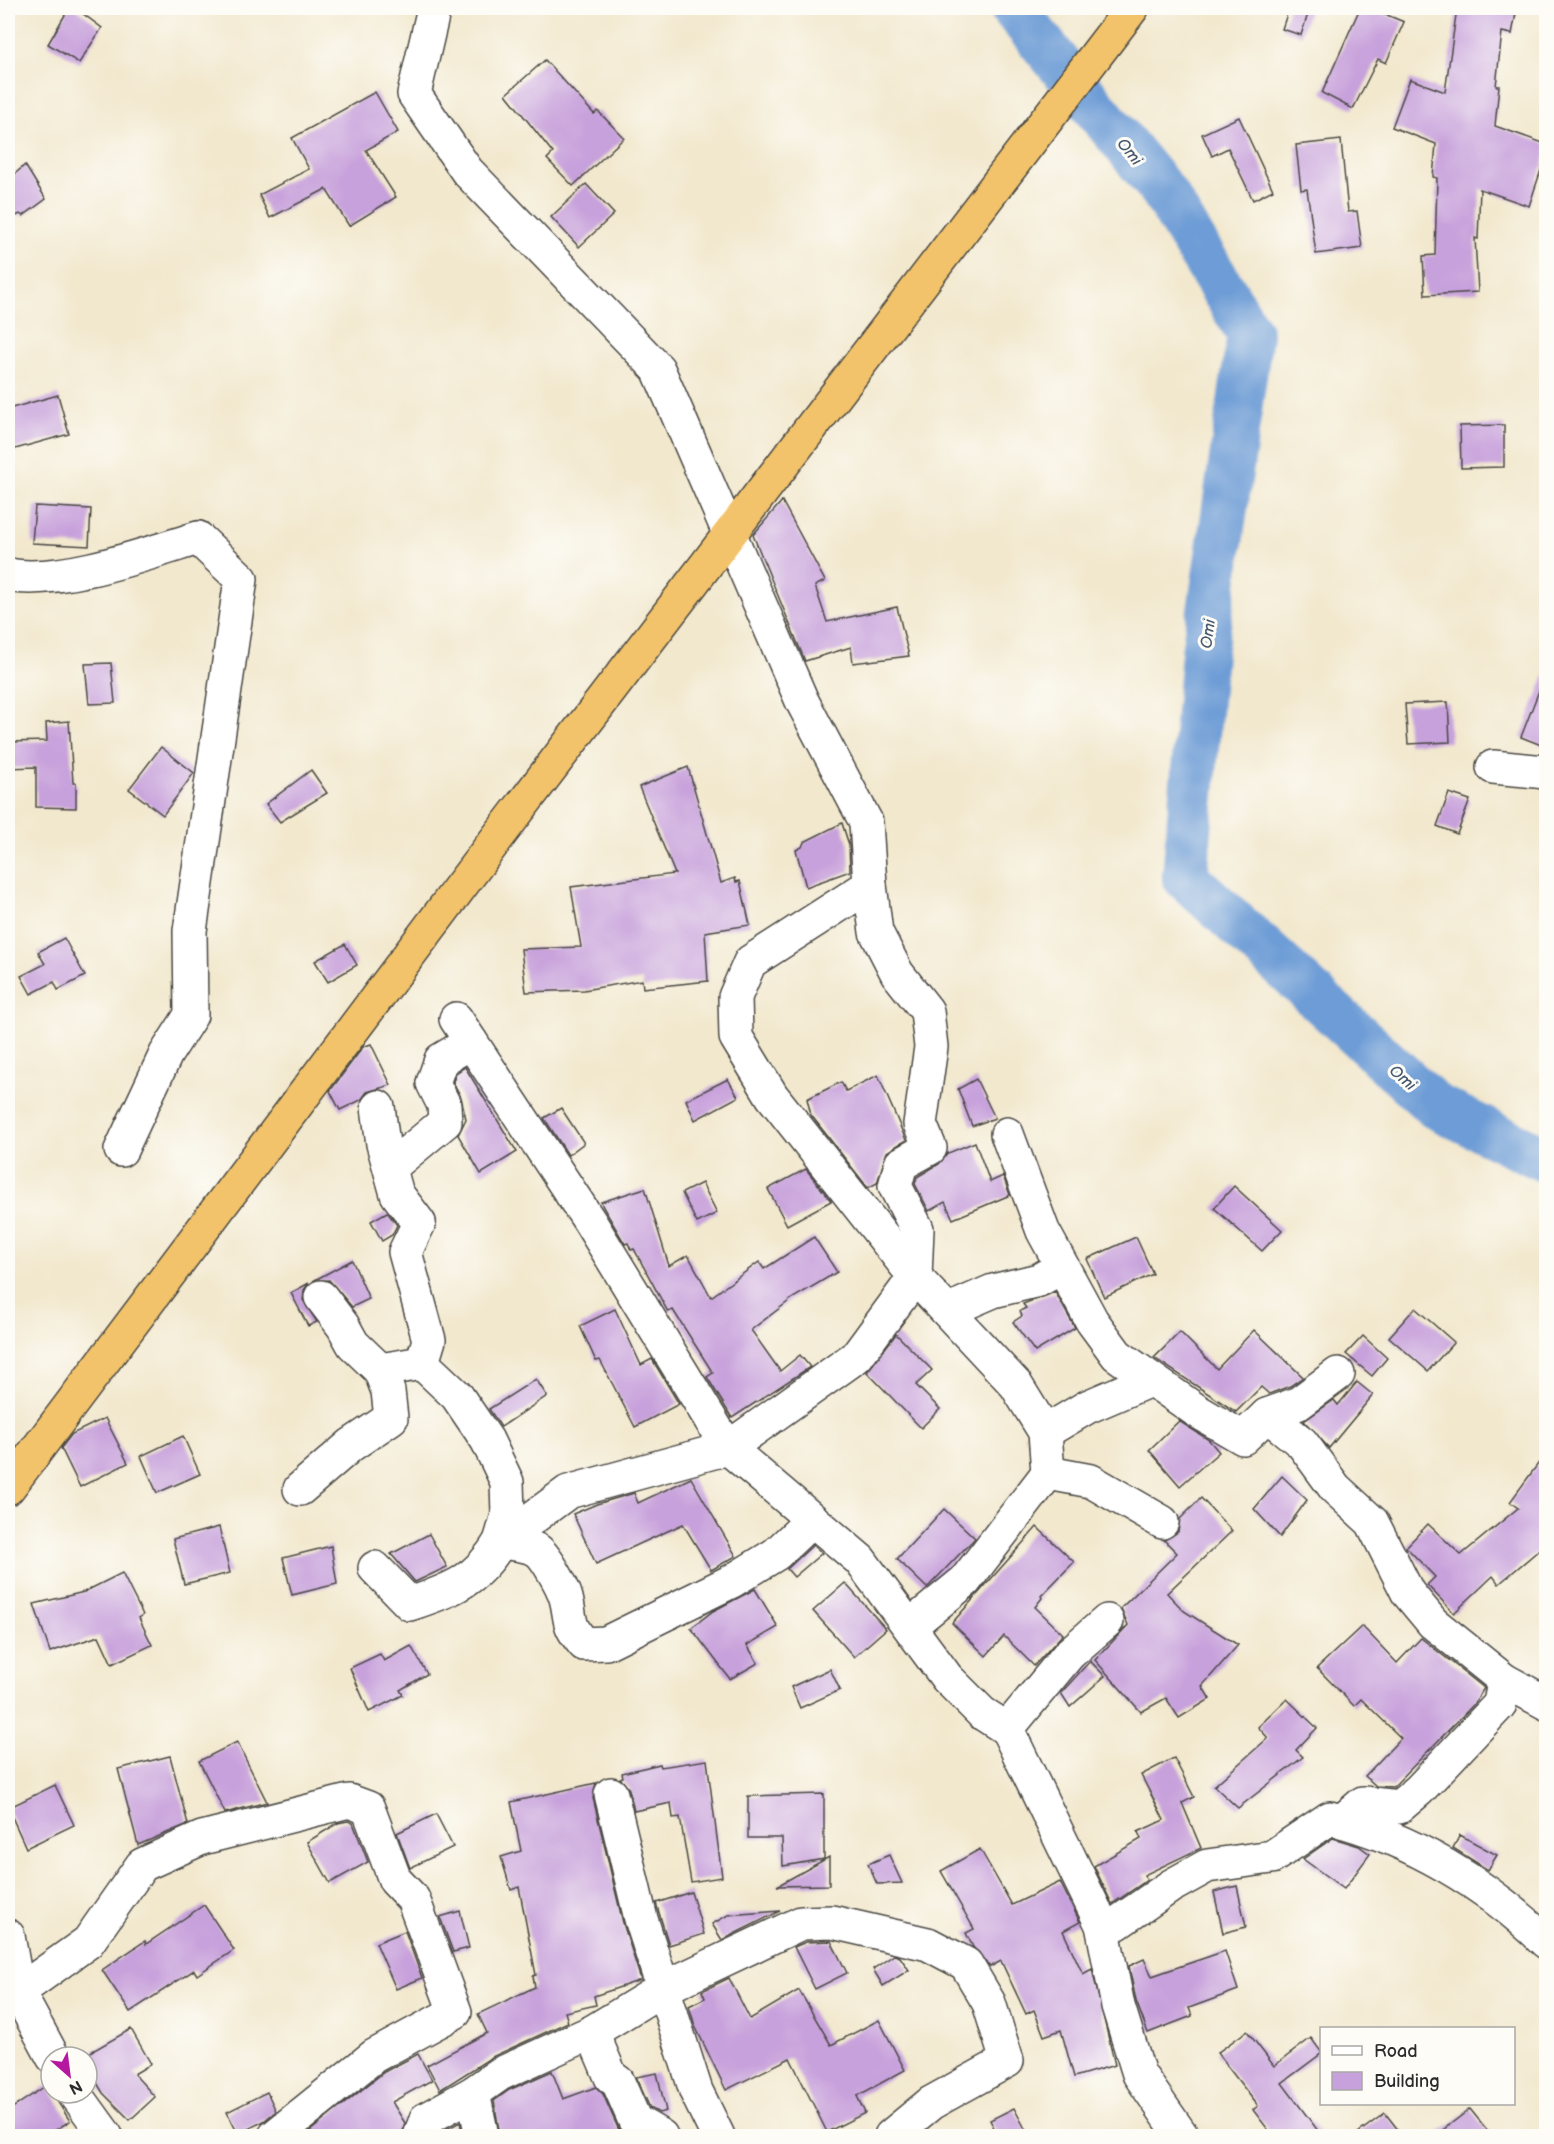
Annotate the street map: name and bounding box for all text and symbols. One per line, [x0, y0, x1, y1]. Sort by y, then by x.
water label: Omi [1112, 135, 1146, 170]
water label: Omi [1197, 617, 1220, 650]
water label: Omi [1385, 1061, 1420, 1096]
legend [1320, 2027, 1515, 2105]
text: Road [1374, 2041, 1418, 2062]
north arrow [39, 2045, 99, 2105]
text: Building [1374, 2071, 1440, 2092]
text: N [66, 2076, 85, 2098]

